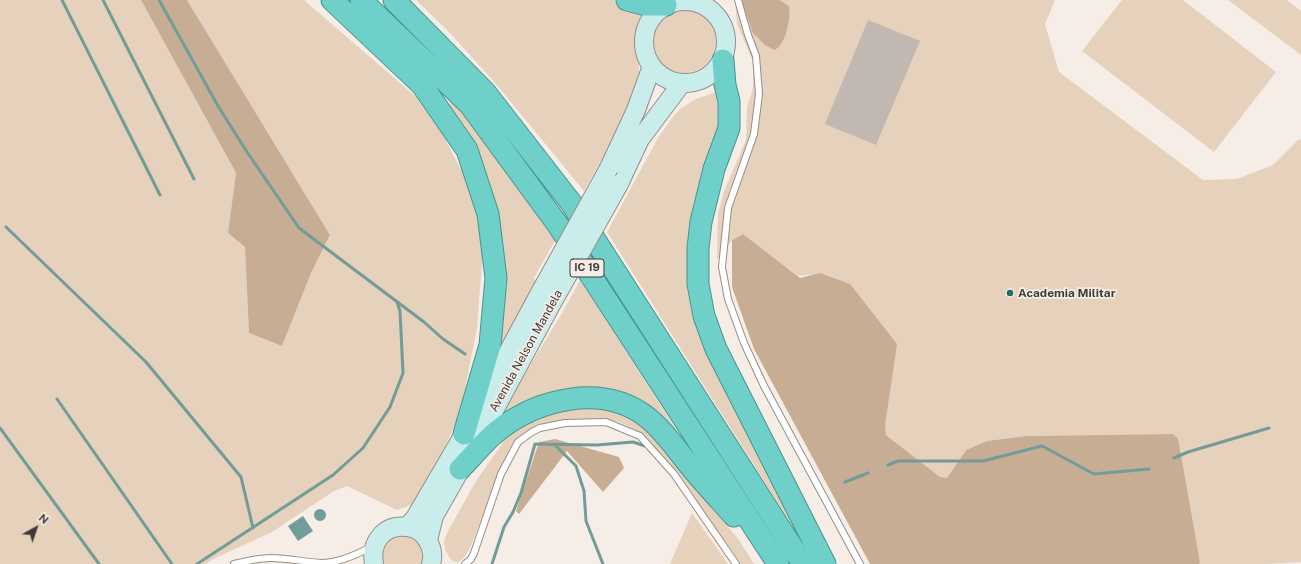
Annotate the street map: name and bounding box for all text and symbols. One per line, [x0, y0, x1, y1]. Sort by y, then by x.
road number: IC 19 [570, 259, 604, 277]
place label: Academia Militar [1018, 286, 1116, 300]
street label: Avenida Nelson Mandela [486, 287, 566, 415]
marker: Academia Militar [1005, 288, 1015, 298]
north arrow [16, 508, 56, 548]
text: N [37, 511, 51, 526]

